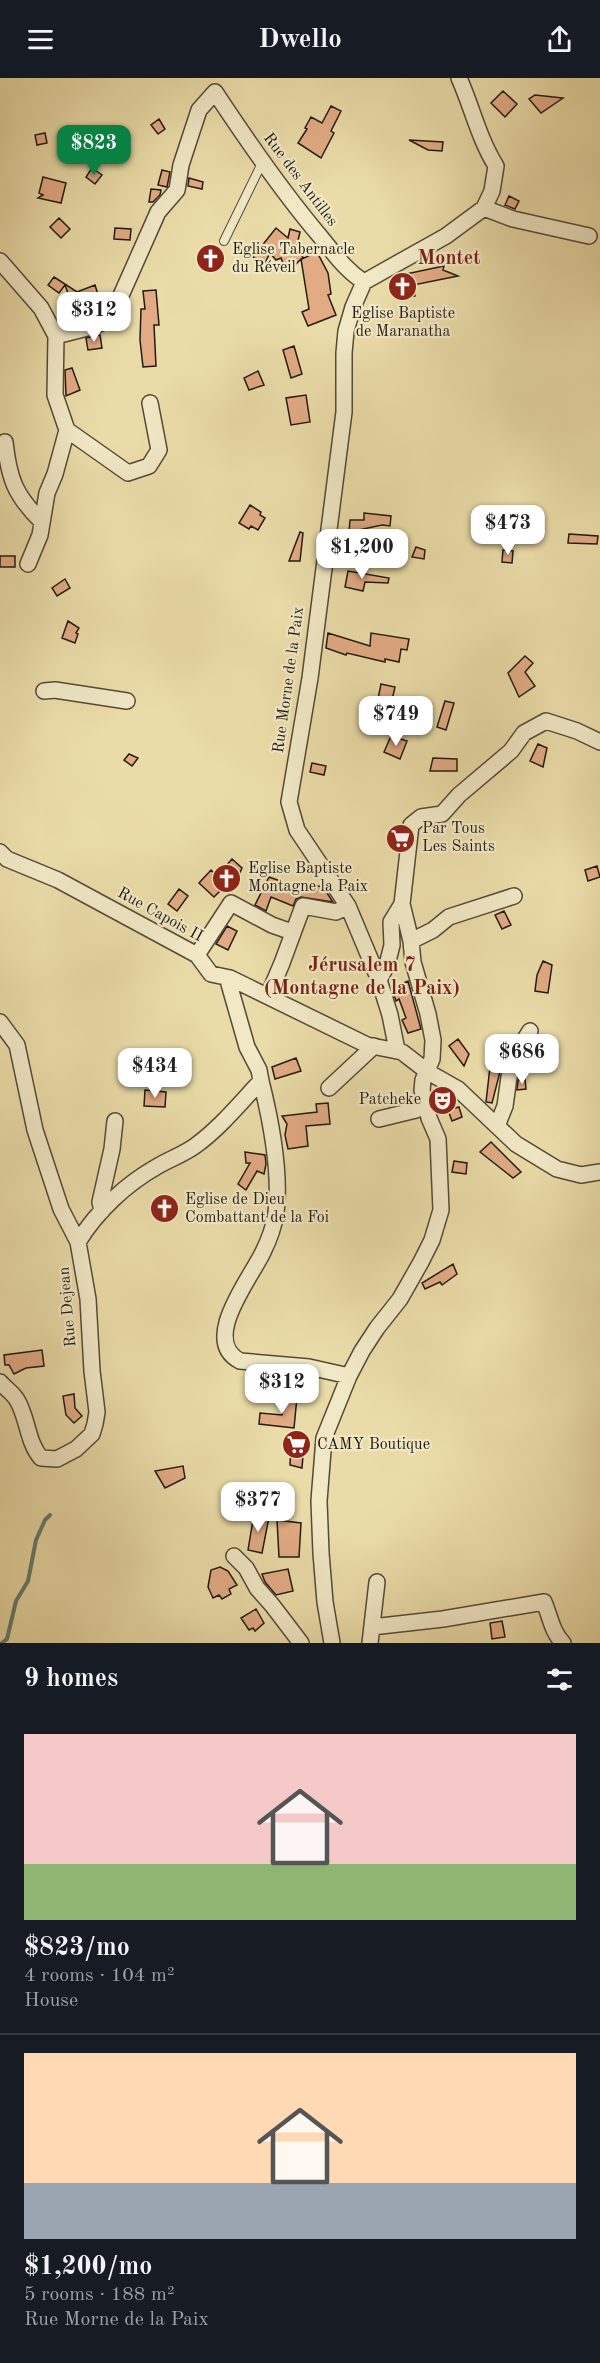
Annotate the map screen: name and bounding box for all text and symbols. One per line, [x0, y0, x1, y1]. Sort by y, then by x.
icon: menu [24, 23, 57, 56]
icon: share [543, 23, 576, 56]
text: Dwello [258, 26, 342, 53]
pin: $823 [58, 125, 130, 176]
street label: Rue des Antilles [260, 130, 340, 230]
text: $823 [71, 134, 117, 154]
place label: Eglise Tabernacle du Réveil [232, 242, 355, 276]
church icon: Eglise Tabernacle du Réveil [195, 243, 227, 275]
district label: Montet [418, 249, 481, 269]
church icon: Eglise Baptiste de Maranatha [387, 270, 419, 302]
pin: $312 [58, 292, 130, 343]
text: $312 [71, 301, 117, 321]
place label: Eglise Baptiste de Maranatha [351, 306, 455, 340]
pin: $473 [472, 505, 544, 556]
text: $473 [485, 514, 531, 534]
pin: $1,200 [313, 529, 411, 580]
text: $1,200 [330, 538, 394, 558]
street label: Rue Morne de la Paix [271, 606, 307, 754]
pin: $749 [360, 696, 432, 747]
text: $749 [373, 705, 419, 725]
place label: Par Tous Les Saints [422, 821, 495, 855]
supermarket icon: Par Tous Les Saints [385, 822, 417, 854]
place label: Eglise Baptiste Montagne la Paix [248, 861, 368, 895]
church icon: Eglise Baptiste Montagne la Paix [211, 862, 243, 894]
street label: Rue Capois II [115, 885, 205, 945]
district label: Jérusalem 7 (Montagne de la Paix) [264, 956, 460, 999]
pin: $686 [486, 1034, 558, 1085]
text: $686 [499, 1043, 545, 1063]
pin: $434 [119, 1048, 191, 1099]
text: $434 [132, 1057, 178, 1077]
theatre icon: Patcheke [426, 1084, 458, 1116]
place label: Patcheke [359, 1092, 421, 1108]
place label: Eglise de Dieu Combattant de la Foi [185, 1192, 329, 1226]
church icon: Eglise de Dieu Combattant de la Foi [148, 1193, 180, 1225]
street label: Rue Dejean [56, 1266, 79, 1348]
pin: $312 [246, 1364, 318, 1415]
text: $312 [259, 1373, 305, 1393]
supermarket icon: CAMY Boutique [280, 1429, 312, 1461]
place label: CAMY Boutique [317, 1437, 430, 1453]
pin: $377 [222, 1482, 294, 1533]
text: $377 [235, 1491, 281, 1511]
icon: filters [543, 1663, 576, 1696]
text: 9 homes [24, 1666, 118, 1692]
icon: home [246, 1773, 354, 1881]
text: $823/mo [24, 1935, 130, 1961]
text: 4 rooms · 104 m² [24, 1966, 174, 1986]
text: House [24, 1991, 78, 2011]
icon: home [246, 2092, 354, 2200]
text: $1,200/mo [24, 2254, 152, 2280]
text: 5 rooms · 188 m² [24, 2285, 174, 2305]
text: Rue Morne de la Paix [24, 2310, 209, 2330]

